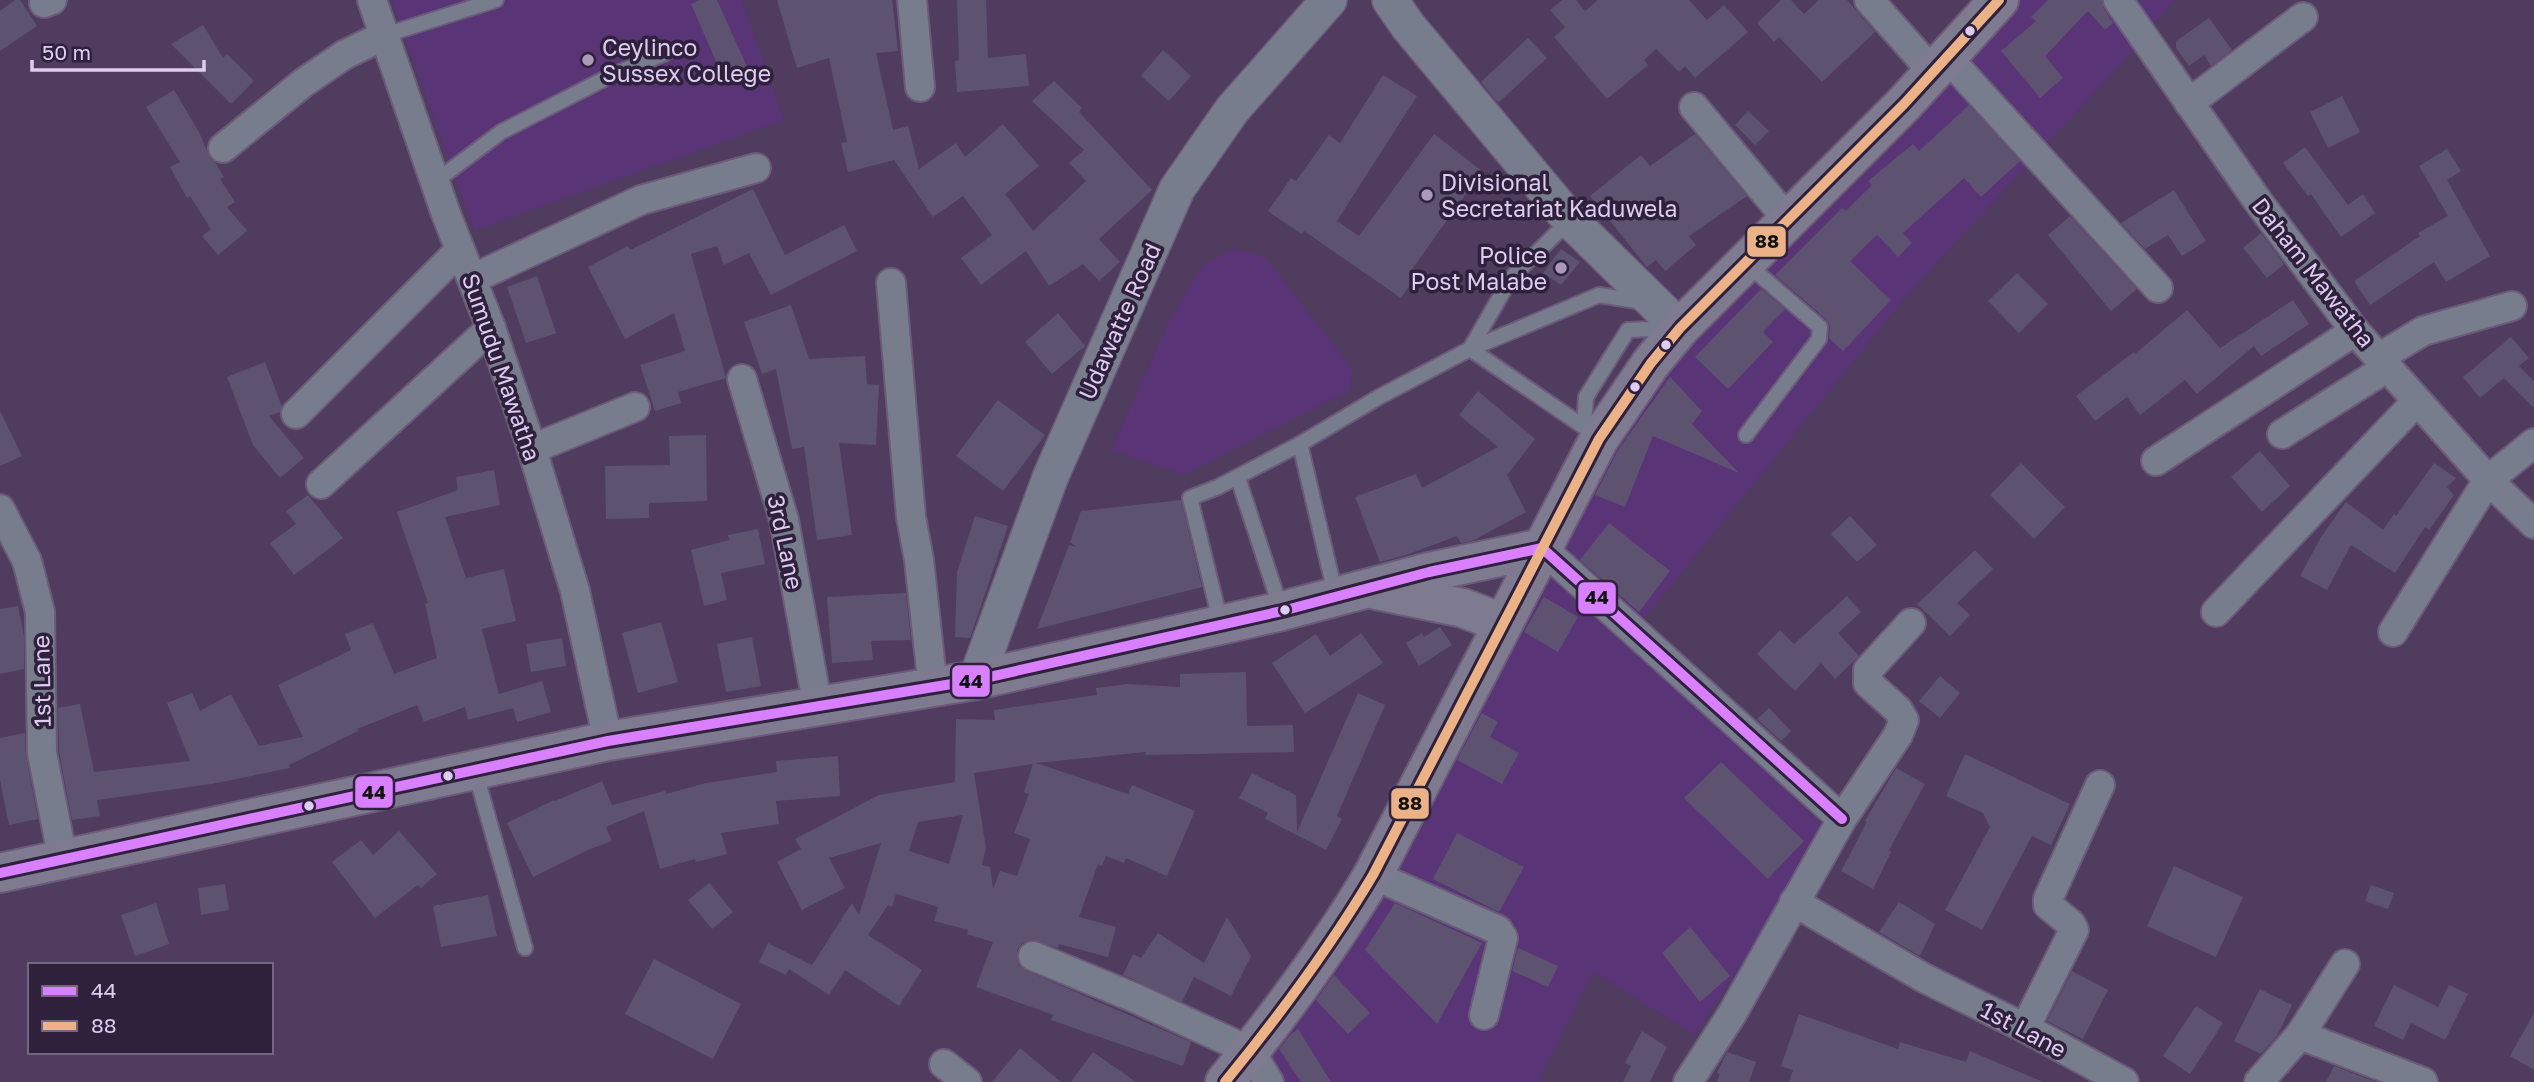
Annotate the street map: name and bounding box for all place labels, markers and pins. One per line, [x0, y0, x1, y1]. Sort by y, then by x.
unlabelled marker [1963, 24, 1977, 38]
place label: Ceylinco Sussex College [602, 33, 771, 87]
marker: Ceylinco Sussex College [580, 52, 596, 68]
place label: Divisional Secretariat Kaduwela [1441, 168, 1678, 222]
marker: Divisional Secretariat Kaduwela [1419, 187, 1435, 203]
place label: Police Post Malabe [1411, 241, 1547, 295]
marker: Police Post Malabe [1553, 260, 1569, 276]
unlabelled marker [1659, 338, 1673, 352]
unlabelled marker [1628, 380, 1642, 394]
unlabelled marker [1278, 603, 1292, 617]
unlabelled marker [441, 769, 455, 783]
unlabelled marker [302, 799, 316, 813]

